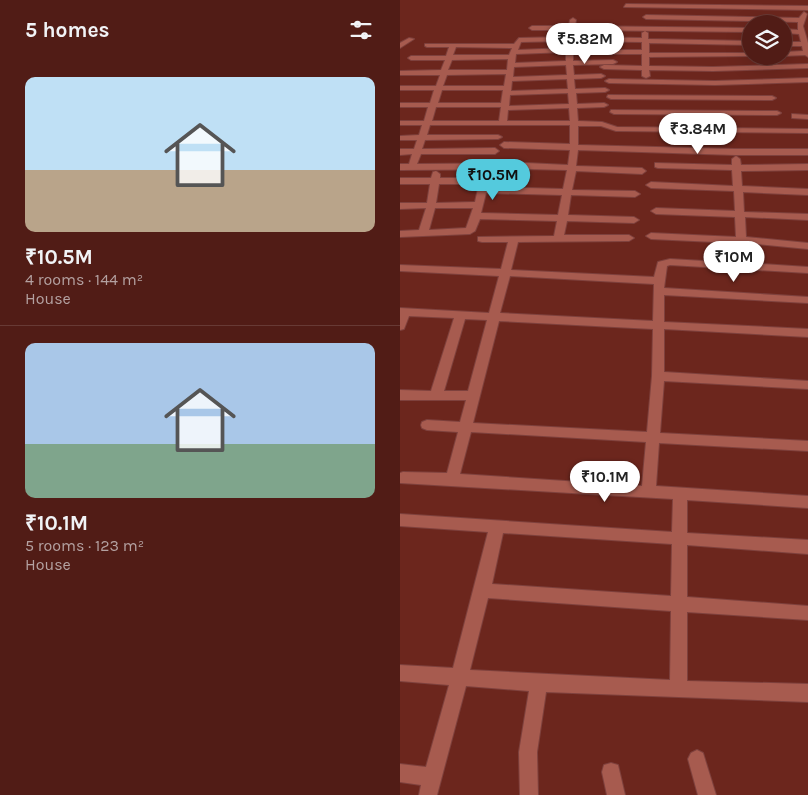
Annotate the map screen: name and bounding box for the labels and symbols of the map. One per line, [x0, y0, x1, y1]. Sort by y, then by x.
pin: ₹5.82M [544, 22, 626, 65]
pin: ₹3.84M [657, 112, 739, 155]
pin: ₹10.5M [452, 158, 534, 201]
pin: ₹10M [704, 240, 764, 283]
pin: ₹10.1M [564, 460, 646, 503]

